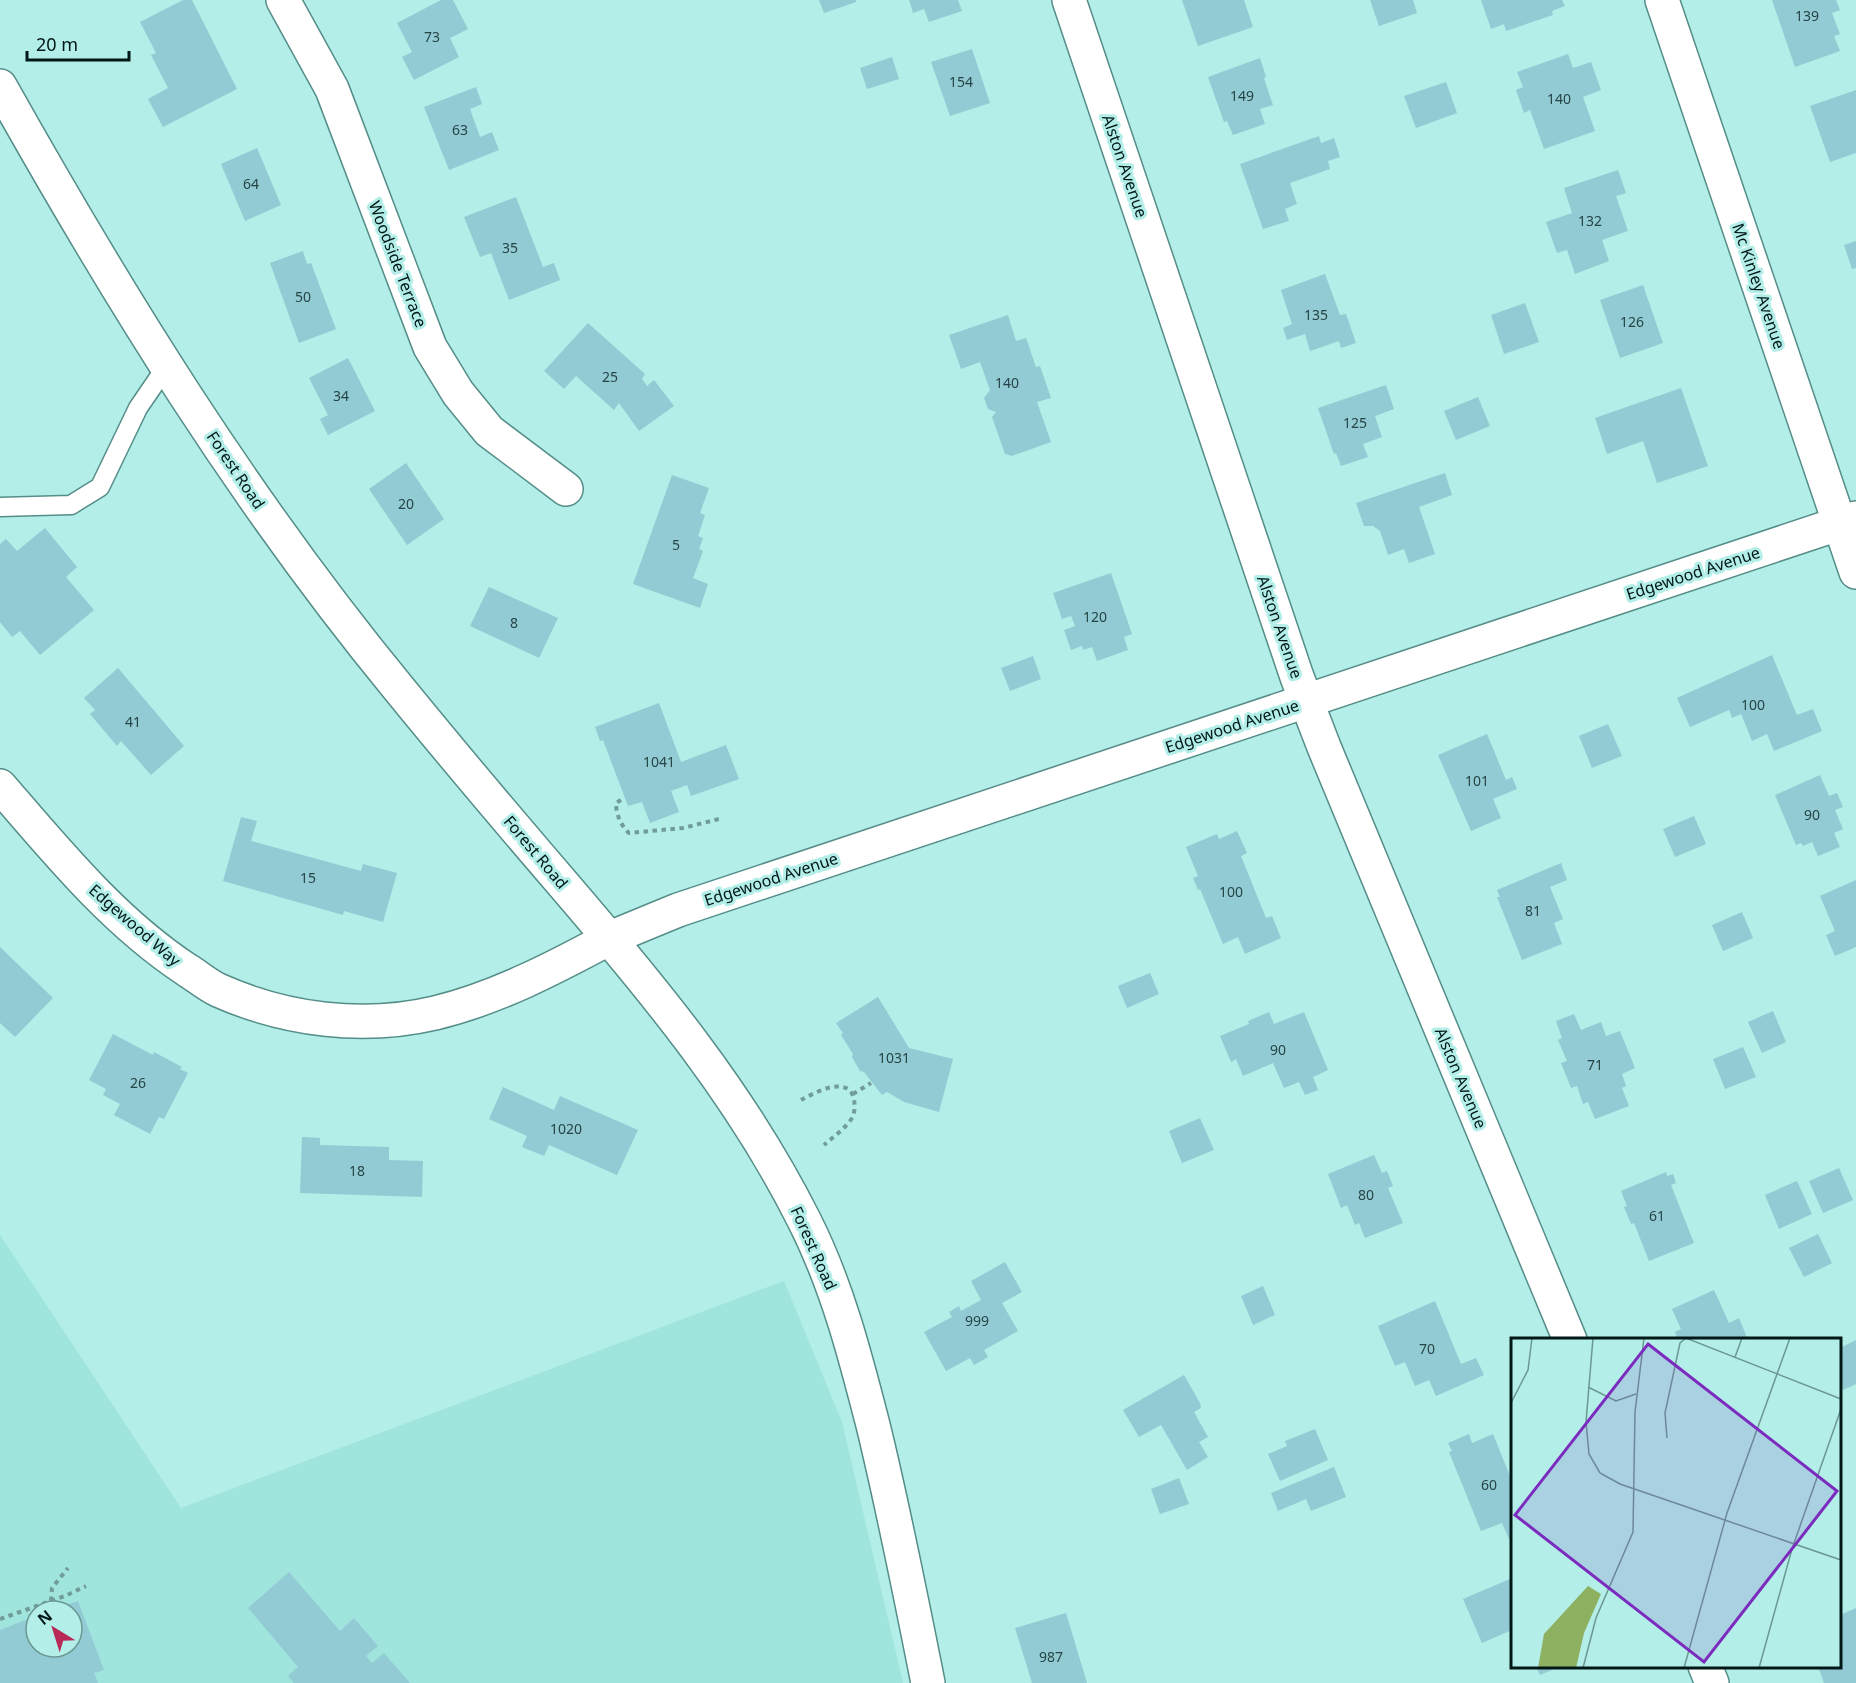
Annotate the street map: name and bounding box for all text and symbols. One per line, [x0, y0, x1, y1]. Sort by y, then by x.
house number: 139 [1795, 6, 1819, 25]
scale bar [27, 24, 129, 62]
house number: 73 [424, 27, 440, 46]
text: 20 m [36, 32, 78, 56]
house number: 154 [949, 72, 973, 91]
house number: 149 [1230, 86, 1254, 105]
house number: 140 [1547, 89, 1571, 108]
street label: Alston Avenue [1097, 112, 1153, 220]
house number: 63 [452, 120, 468, 139]
house number: 64 [243, 174, 259, 193]
street label: Woodside Terrace [364, 198, 432, 330]
house number: 132 [1578, 211, 1602, 230]
street label: Mc Kinley Avenue [1727, 220, 1791, 352]
house number: 35 [502, 238, 518, 257]
house number: 50 [295, 287, 311, 306]
house number: 135 [1304, 305, 1328, 324]
house number: 126 [1620, 312, 1644, 331]
house number: 25 [602, 367, 618, 386]
house number: 140 [995, 373, 1019, 392]
house number: 34 [333, 386, 349, 405]
house number: 125 [1343, 413, 1367, 432]
street label: Forest Road [202, 427, 270, 513]
house number: 20 [398, 494, 414, 513]
house number: 5 [672, 535, 680, 554]
street label: Edgewood Avenue [1623, 541, 1763, 605]
street label: Alston Avenue [1252, 573, 1308, 681]
house number: 120 [1083, 607, 1107, 626]
house number: 8 [510, 613, 518, 632]
street label: Edgewood Avenue [1162, 694, 1302, 758]
house number: 100 [1741, 695, 1765, 714]
house number: 41 [125, 712, 141, 731]
house number: 1041 [643, 752, 675, 771]
house number: 101 [1465, 771, 1489, 790]
house number: 90 [1804, 805, 1820, 824]
street label: Forest Road [499, 811, 573, 893]
street label: Edgewood Avenue [701, 847, 841, 911]
house number: 15 [300, 868, 316, 887]
street label: Edgewood Way [84, 879, 186, 972]
house number: 100 [1219, 882, 1243, 901]
house number: 81 [1525, 901, 1541, 920]
street label: Alston Avenue [1430, 1024, 1492, 1132]
house number: 90 [1270, 1040, 1286, 1059]
house number: 1031 [878, 1048, 910, 1067]
house number: 71 [1587, 1055, 1603, 1074]
house number: 26 [130, 1073, 146, 1092]
house number: 1020 [550, 1119, 582, 1138]
house number: 18 [349, 1161, 365, 1180]
house number: 80 [1358, 1185, 1374, 1204]
street label: Forest Road [786, 1203, 842, 1293]
house number: 61 [1649, 1206, 1665, 1225]
house number: 999 [965, 1311, 989, 1330]
inset map [1511, 1338, 1841, 1668]
house number: 70 [1419, 1339, 1435, 1358]
house number: 60 [1481, 1475, 1497, 1494]
north arrow [24, 1599, 84, 1659]
text: N [33, 1605, 57, 1630]
house number: 987 [1039, 1647, 1063, 1666]

